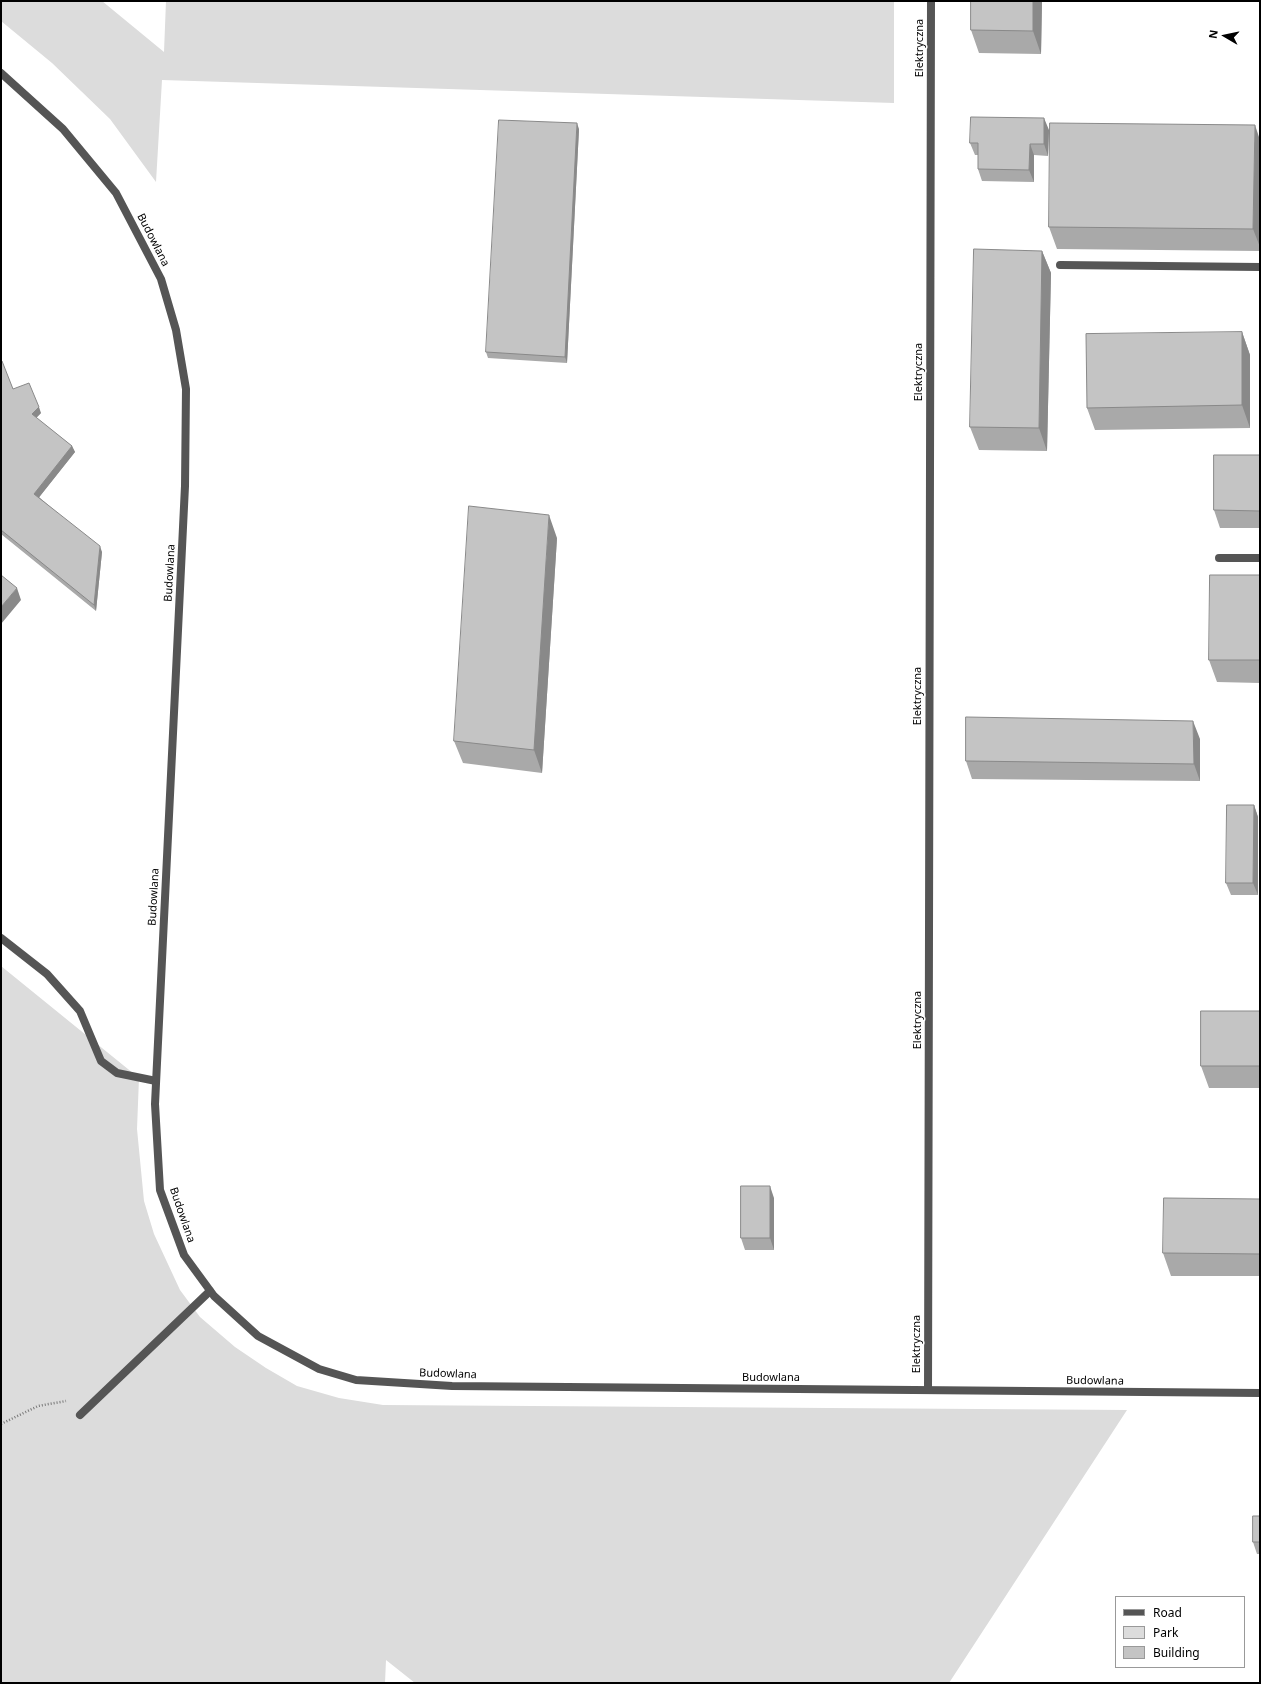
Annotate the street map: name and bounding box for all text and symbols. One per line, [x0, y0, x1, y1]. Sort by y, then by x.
north arrow [1205, 16, 1245, 56]
street label: Elektryczna [913, 19, 927, 77]
text: N [1205, 28, 1221, 40]
street label: Budowlana [134, 211, 172, 269]
street label: Elektryczna [912, 343, 926, 401]
street label: Budowlana [162, 544, 178, 602]
street label: Elektryczna [911, 667, 925, 725]
street label: Budowlana [146, 868, 162, 926]
street label: Elektryczna [911, 991, 925, 1049]
street label: Budowlana [166, 1186, 198, 1244]
street label: Elektryczna [910, 1315, 924, 1373]
street label: Budowlana [419, 1366, 477, 1382]
street label: Budowlana [742, 1371, 800, 1385]
street label: Budowlana [1066, 1374, 1124, 1388]
legend [1115, 1596, 1245, 1668]
text: Road [1153, 1604, 1182, 1621]
text: Park [1153, 1624, 1178, 1641]
text: Building [1153, 1644, 1200, 1661]

